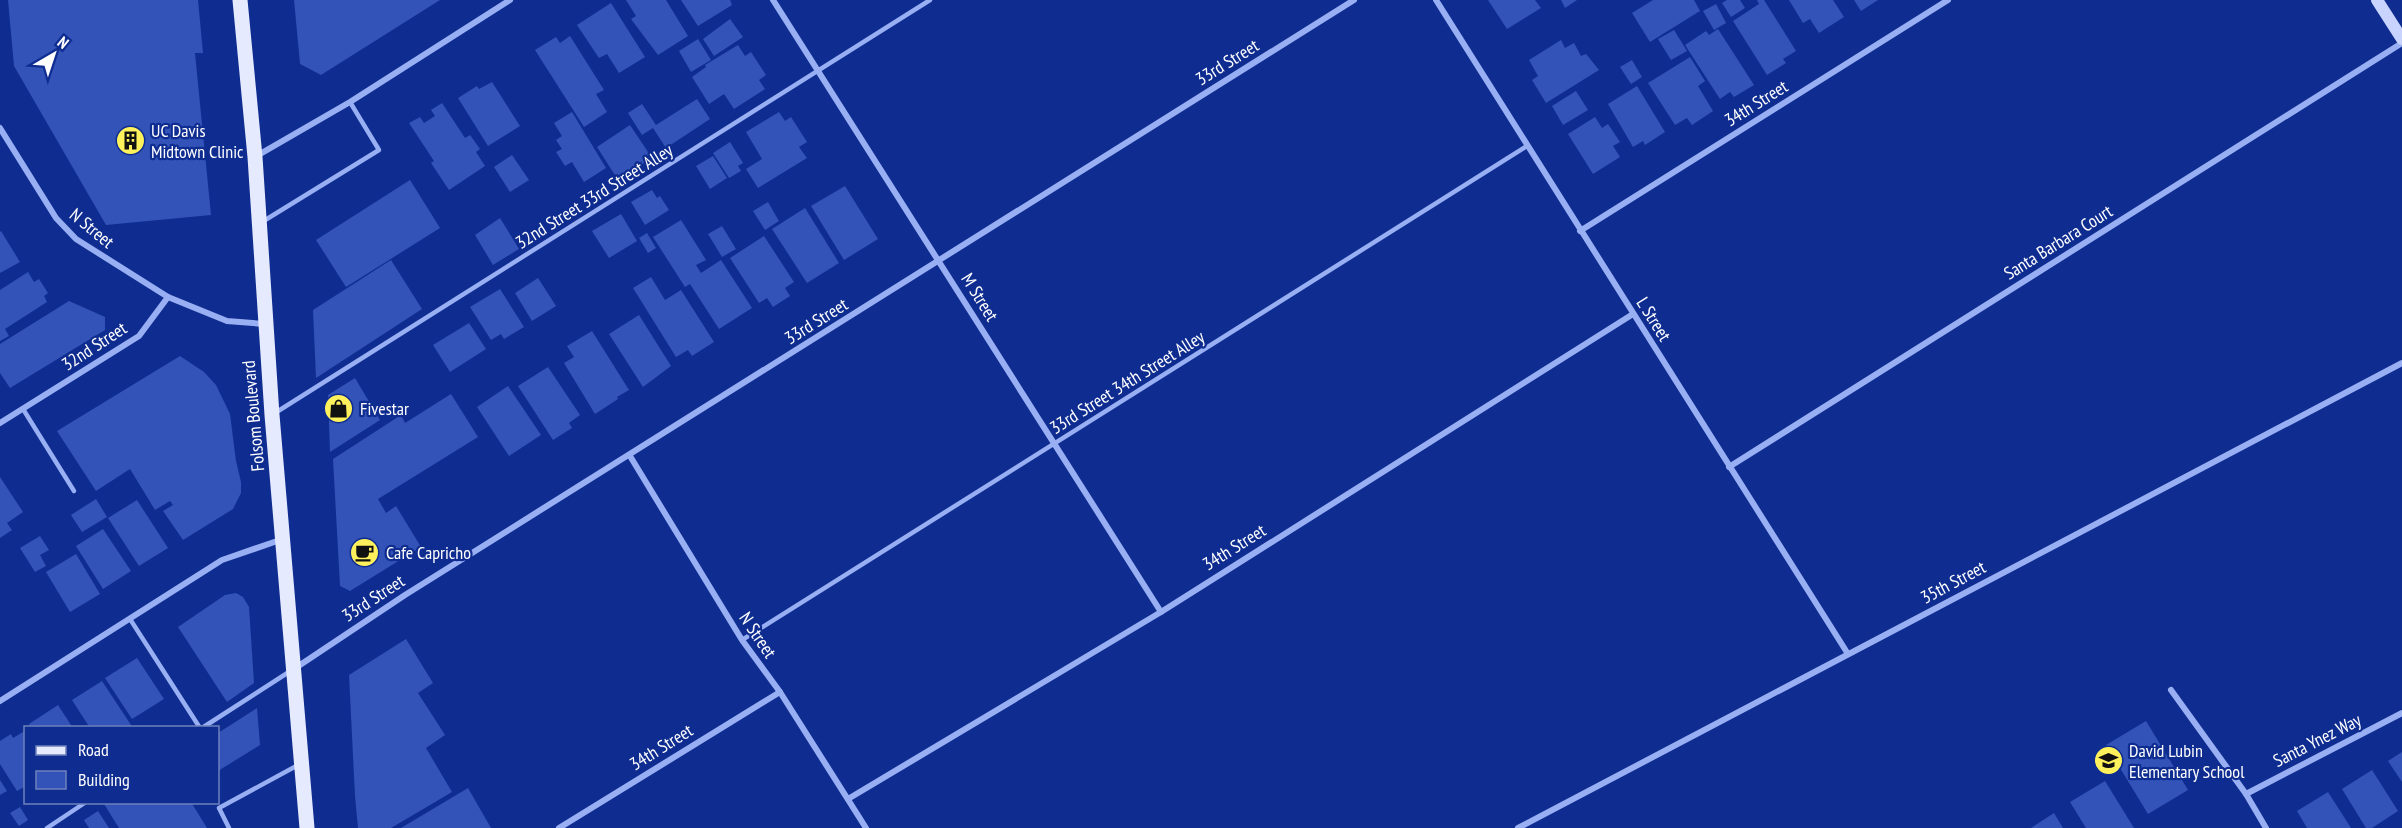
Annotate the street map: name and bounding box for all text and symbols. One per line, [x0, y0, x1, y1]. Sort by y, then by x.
north arrow [24, 24, 84, 84]
text: N [54, 32, 73, 53]
street label: 33rd Street [1191, 34, 1263, 90]
street label: 34th Street [1720, 75, 1792, 131]
place label: UC Davis Midtown Clinic [151, 119, 244, 163]
building icon: UC Davis Midtown Clinic [114, 124, 146, 156]
street label: 32nd Street 33rd Street Alley [511, 138, 677, 254]
street label: Santa Barbara Court [1999, 199, 2117, 285]
street label: N Street [65, 203, 119, 253]
street label: M Street [956, 269, 1004, 325]
street label: 33rd Street [780, 293, 852, 349]
street label: L Street [1632, 293, 1676, 345]
street label: 32nd Street [57, 316, 131, 376]
street label: 33rd Street 34th Street Alley [1045, 325, 1209, 439]
street label: Folsom Boulevard [237, 360, 269, 472]
shop icon: Fivestar [323, 392, 355, 424]
place label: Fivestar [360, 397, 409, 420]
street label: 34th Street [1198, 519, 1270, 575]
cafe icon: Cafe Capricho [349, 536, 381, 568]
place label: Cafe Capricho [386, 541, 471, 564]
street label: 35th Street [1917, 555, 1989, 609]
street label: 33rd Street [337, 569, 409, 627]
street label: N Street [734, 608, 782, 663]
street label: Santa Ynez Way [2269, 708, 2365, 772]
street label: 34th Street [625, 719, 697, 775]
legend [24, 726, 219, 804]
text: Road [78, 738, 109, 761]
place label: David Lubin Elementary School [2129, 739, 2245, 783]
school or university icon: David Lubin Elementary School [2092, 744, 2124, 776]
text: Building [78, 768, 130, 791]

